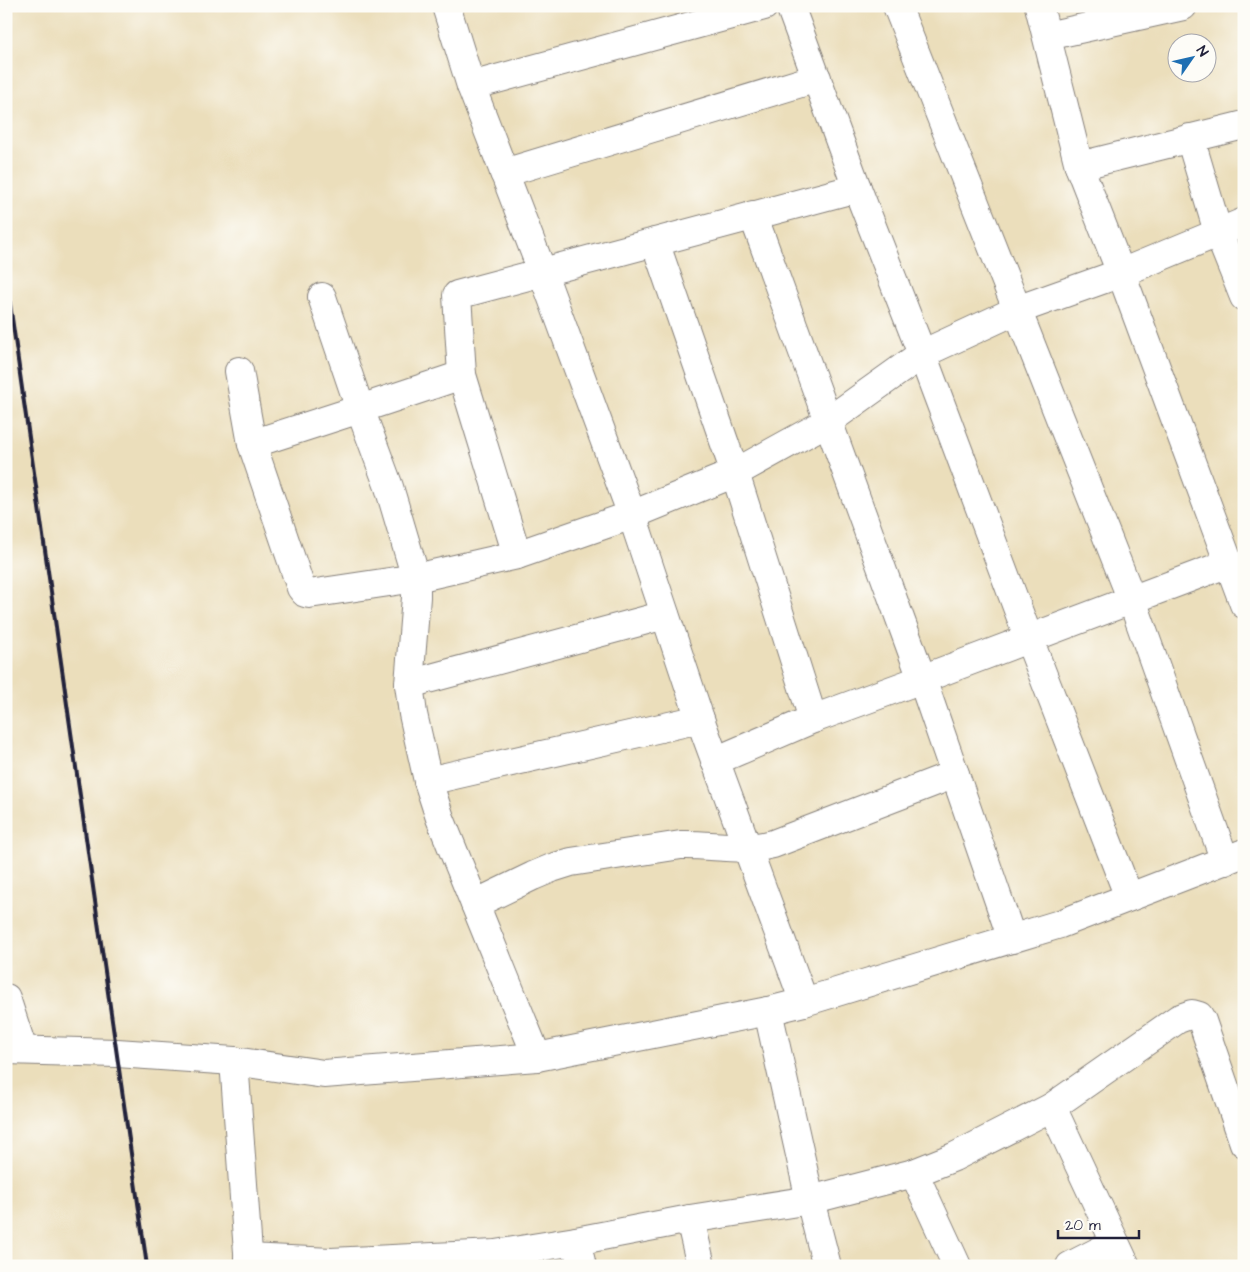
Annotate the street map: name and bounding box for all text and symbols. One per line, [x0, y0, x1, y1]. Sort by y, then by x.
north arrow [1168, 32, 1218, 82]
text: N [1191, 42, 1213, 61]
scale bar [1058, 1207, 1139, 1239]
text: 20 m [1065, 1215, 1101, 1236]

